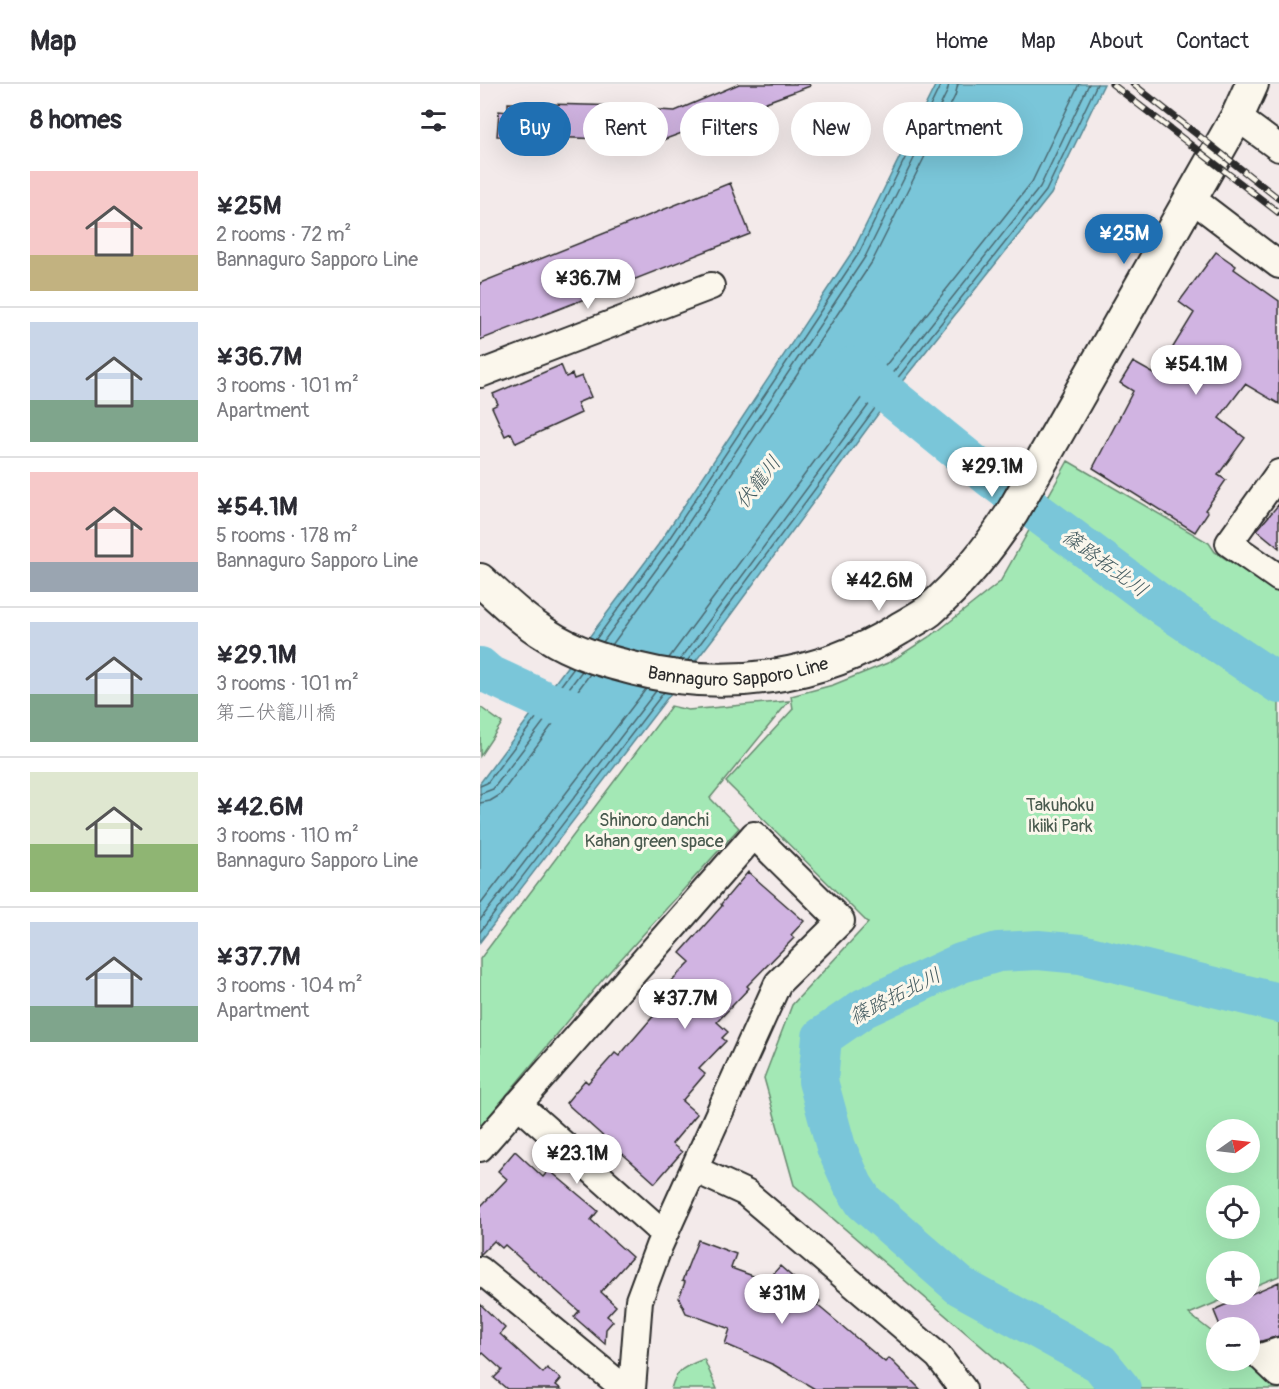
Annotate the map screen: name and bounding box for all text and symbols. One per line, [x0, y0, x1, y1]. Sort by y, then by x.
text: Map [30, 24, 76, 59]
text: Home [935, 28, 988, 55]
text: Map [1021, 28, 1056, 55]
text: About [1089, 28, 1143, 55]
text: Contact [1176, 28, 1249, 55]
chip: Buy [498, 102, 571, 156]
chip: Rent [583, 102, 668, 156]
chip: Filters [680, 102, 779, 156]
chip: New [791, 102, 871, 156]
chip: Apartment [883, 102, 1023, 156]
text: 8 homes [30, 104, 122, 136]
icon: filters [417, 104, 450, 137]
text: ¥25M [216, 190, 281, 222]
icon: home [78, 195, 150, 267]
pin: ¥25M [1088, 214, 1160, 265]
text: ¥25M [1099, 221, 1149, 246]
text: 2 rooms · 72 m² [216, 222, 351, 247]
text: Bannaguro Sapporo Line [216, 247, 418, 272]
pin: ¥36.7M [539, 259, 637, 310]
text: ¥36.7M [555, 266, 621, 291]
text: ¥36.7M [216, 341, 302, 373]
pin: ¥54.1M [1147, 345, 1245, 396]
icon: home [78, 346, 150, 418]
text: ¥54.1M [1165, 352, 1227, 377]
text: 3 rooms · 101 m² [216, 373, 359, 398]
text: Apartment [216, 398, 309, 423]
pin: ¥29.1M [943, 447, 1041, 498]
water label: 伏籠川 [730, 451, 786, 513]
text: ¥29.1M [961, 454, 1023, 479]
text: ¥54.1M [216, 491, 298, 523]
icon: home [78, 496, 150, 568]
text: 5 rooms · 178 m² [216, 523, 358, 548]
water label: 篠路拓北川 [1057, 523, 1153, 603]
text: Bannaguro Sapporo Line [216, 548, 418, 573]
pin: ¥42.6M [830, 561, 928, 612]
text: ¥42.6M [845, 568, 913, 593]
text: ¥29.1M [216, 639, 297, 671]
icon: home [78, 646, 150, 718]
street label: Bannaguro Sapporo Line [646, 652, 831, 691]
text: 3 rooms · 101 m² [216, 671, 359, 696]
text: 第二伏籠川橋 [216, 700, 336, 725]
text: ¥42.6M [216, 791, 303, 823]
park label: Takuhoku Ikiiki Park [1026, 794, 1094, 838]
icon: home [78, 796, 150, 868]
park label: Shinoro danchi Kahan green space [584, 809, 724, 853]
text: 3 rooms · 110 m² [216, 823, 359, 848]
text: Bannaguro Sapporo Line [216, 848, 418, 873]
text: ¥37.7M [216, 941, 300, 973]
icon: home [78, 946, 150, 1018]
water label: 篠路拓北川 [845, 962, 945, 1030]
text: 3 rooms · 104 m² [216, 973, 363, 998]
pin: ¥37.7M [636, 979, 734, 1030]
text: ¥37.7M [653, 986, 717, 1011]
text: Apartment [216, 998, 309, 1023]
north arrow [1206, 1119, 1260, 1173]
map controls [1206, 1119, 1260, 1371]
pin: ¥23.1M [528, 1134, 626, 1185]
text: ¥23.1M [546, 1141, 608, 1166]
button: locate [1206, 1185, 1260, 1239]
button: + [1206, 1251, 1260, 1305]
pin: ¥31M [746, 1274, 818, 1325]
text: ¥31M [758, 1281, 806, 1306]
button: − [1206, 1317, 1260, 1371]

